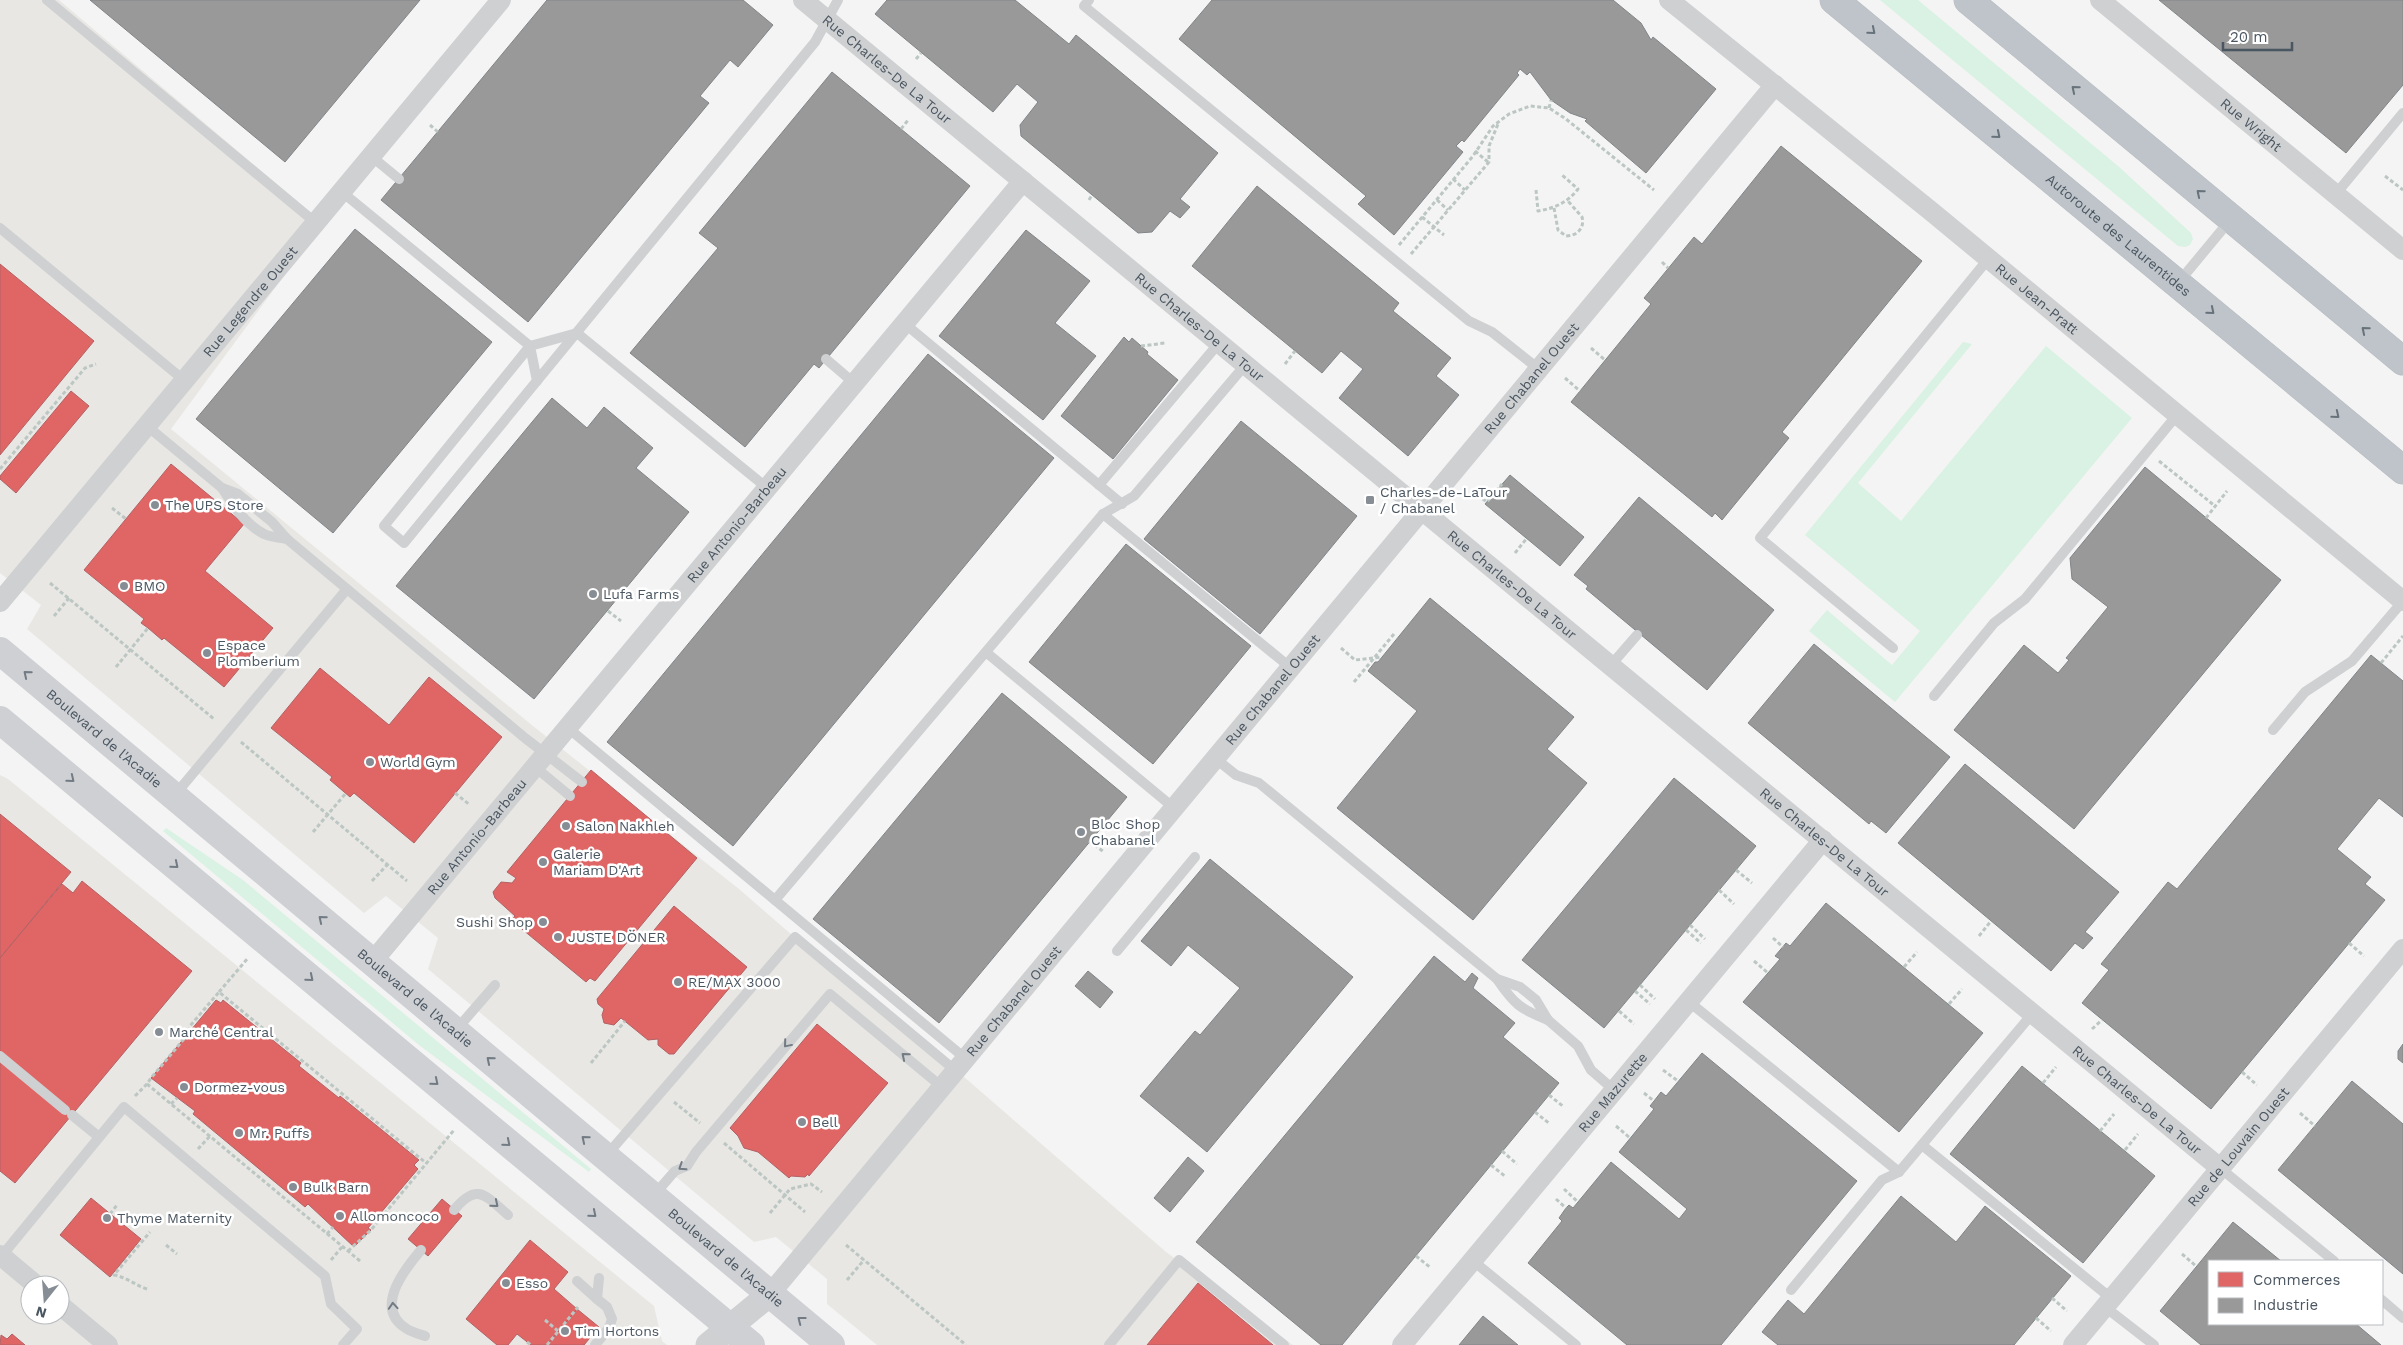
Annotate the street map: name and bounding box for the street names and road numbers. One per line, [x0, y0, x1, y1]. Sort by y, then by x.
street label: Rue Charles-De La Tour [819, 11, 955, 127]
street label: Rue Wright [2217, 95, 2285, 155]
street label: Autoroute des Laurentides [2043, 170, 2194, 300]
street label: Rue Legendre Ouest [200, 243, 301, 360]
street label: Rue Jean-Pratt [1992, 260, 2082, 338]
street label: Rue Charles-De La Tour [1132, 269, 1268, 385]
street label: Rue Chabanel Ouest [1481, 319, 1582, 437]
street label: Rue Antonio-Barbeau [684, 463, 790, 586]
street label: Rue Charles-De La Tour [1444, 527, 1580, 643]
street label: Rue Chabanel Ouest [1222, 631, 1323, 748]
street label: Boulevard de l'Acadie [43, 685, 165, 791]
street label: Rue Antonio-Barbeau [424, 775, 530, 898]
street label: Rue Charles-De La Tour [1757, 784, 1893, 900]
street label: Rue Chabanel Ouest [963, 942, 1064, 1060]
street label: Boulevard de l'Acadie [354, 945, 476, 1051]
street label: Rue Charles-De La Tour [2069, 1042, 2205, 1158]
street label: Rue Mazurette [1575, 1049, 1650, 1135]
street label: Rue de Louvain Ouest [2184, 1084, 2292, 1210]
street label: Boulevard de l'Acadie [665, 1205, 787, 1310]

